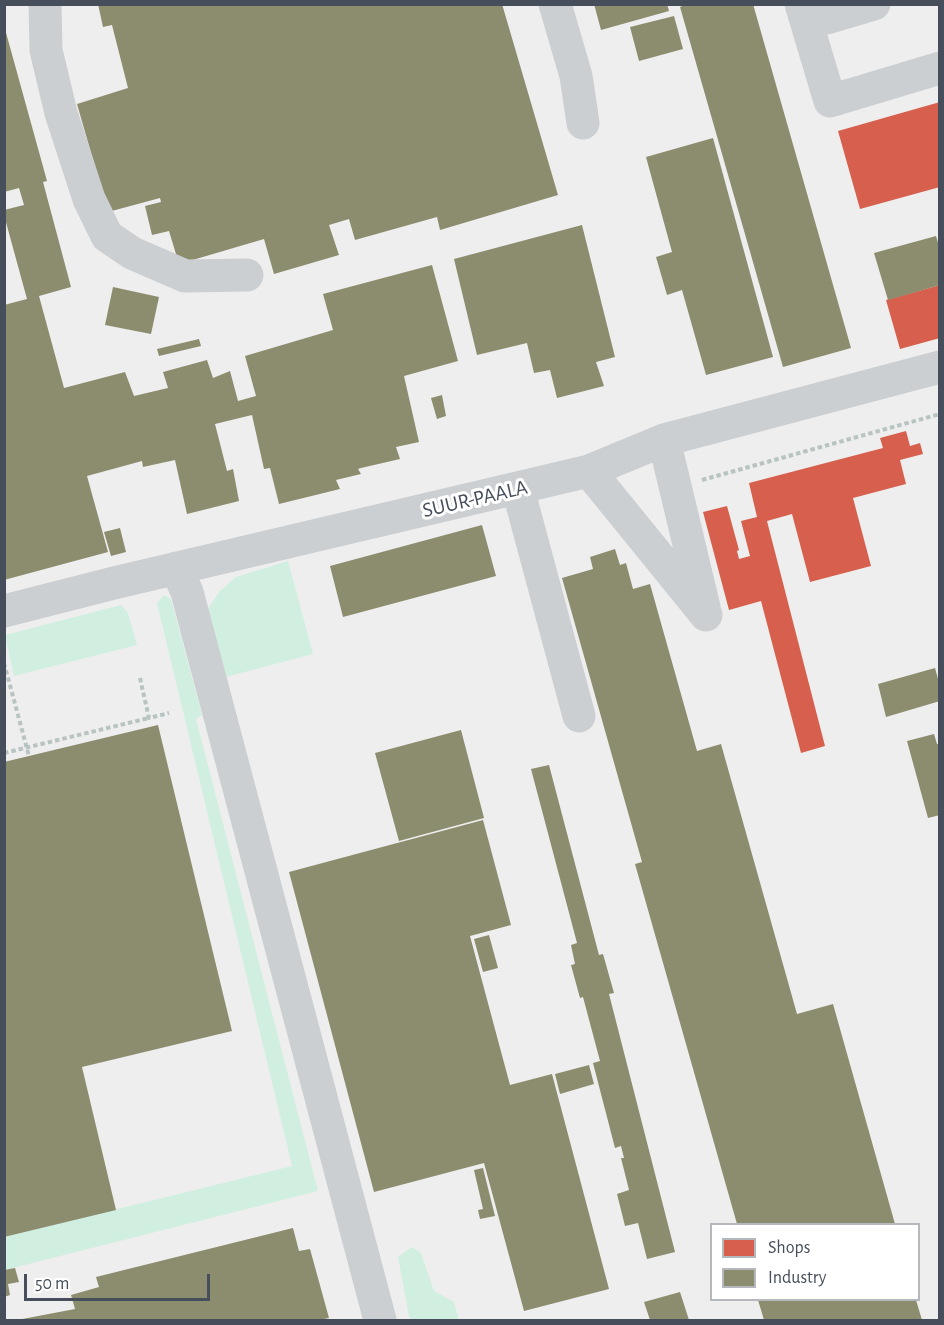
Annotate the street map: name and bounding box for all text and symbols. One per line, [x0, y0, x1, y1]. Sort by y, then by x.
street label: SUUR-PAALA [420, 475, 530, 523]
legend [710, 1223, 920, 1301]
text: Shops [768, 1239, 810, 1257]
scale bar [27, 1262, 213, 1300]
text: Industry [768, 1269, 827, 1287]
text: 50 m [35, 1275, 69, 1293]

